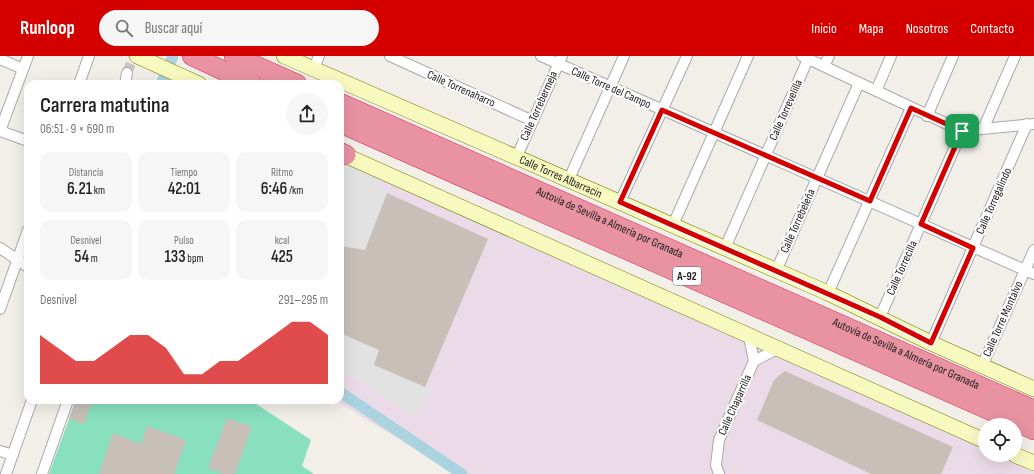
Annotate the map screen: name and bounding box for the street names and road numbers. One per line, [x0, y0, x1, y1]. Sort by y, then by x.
street label: Calle Torre del Campo [569, 64, 653, 112]
street label: Calle Torrenaharro [425, 67, 498, 111]
street label: Calle Torrebermeja [517, 69, 561, 143]
street label: Calle Torrevelilla [766, 77, 806, 143]
street label: Calle Torres Albarracín [517, 152, 605, 201]
street label: Calle Torregalindo [973, 165, 1015, 237]
street label: Autovía de Sevilla a Almería por Granada [533, 183, 686, 262]
street label: Calle Torrebeleña [777, 186, 819, 255]
street label: Calle Torrecilla [883, 238, 921, 298]
road number: A-92 [673, 267, 701, 285]
street label: Calle Torre Montalvo [980, 279, 1026, 359]
street label: Autovía de Sevilla a Almería por Granada [829, 314, 982, 393]
street label: Calle Chaparrilla [715, 372, 755, 438]

